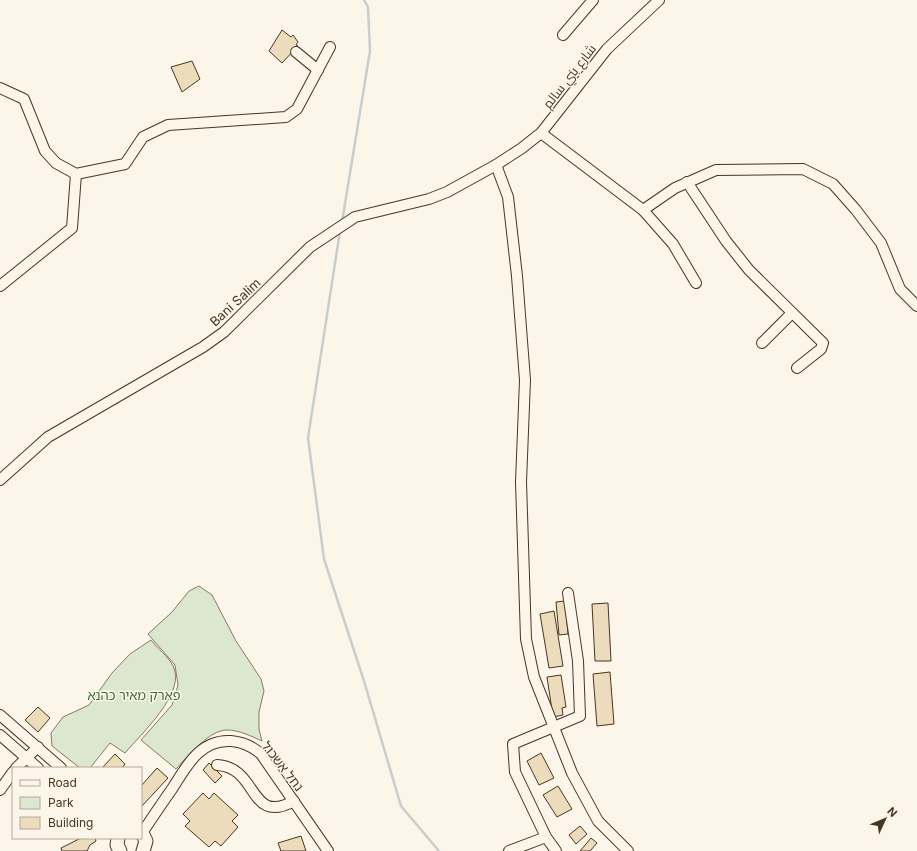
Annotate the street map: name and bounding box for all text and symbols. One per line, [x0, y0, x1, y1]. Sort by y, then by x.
street label: شارع بني سالم [539, 41, 601, 113]
street label: Bani Salim [206, 274, 264, 330]
park label: פארק מאיר כהנא [87, 687, 181, 703]
street label: נחל אשכול [259, 738, 307, 794]
legend [12, 767, 142, 839]
text: Road [48, 775, 77, 790]
text: Park [48, 795, 74, 810]
north arrow [865, 799, 905, 839]
text: N [884, 804, 900, 820]
text: Building [48, 815, 93, 830]

